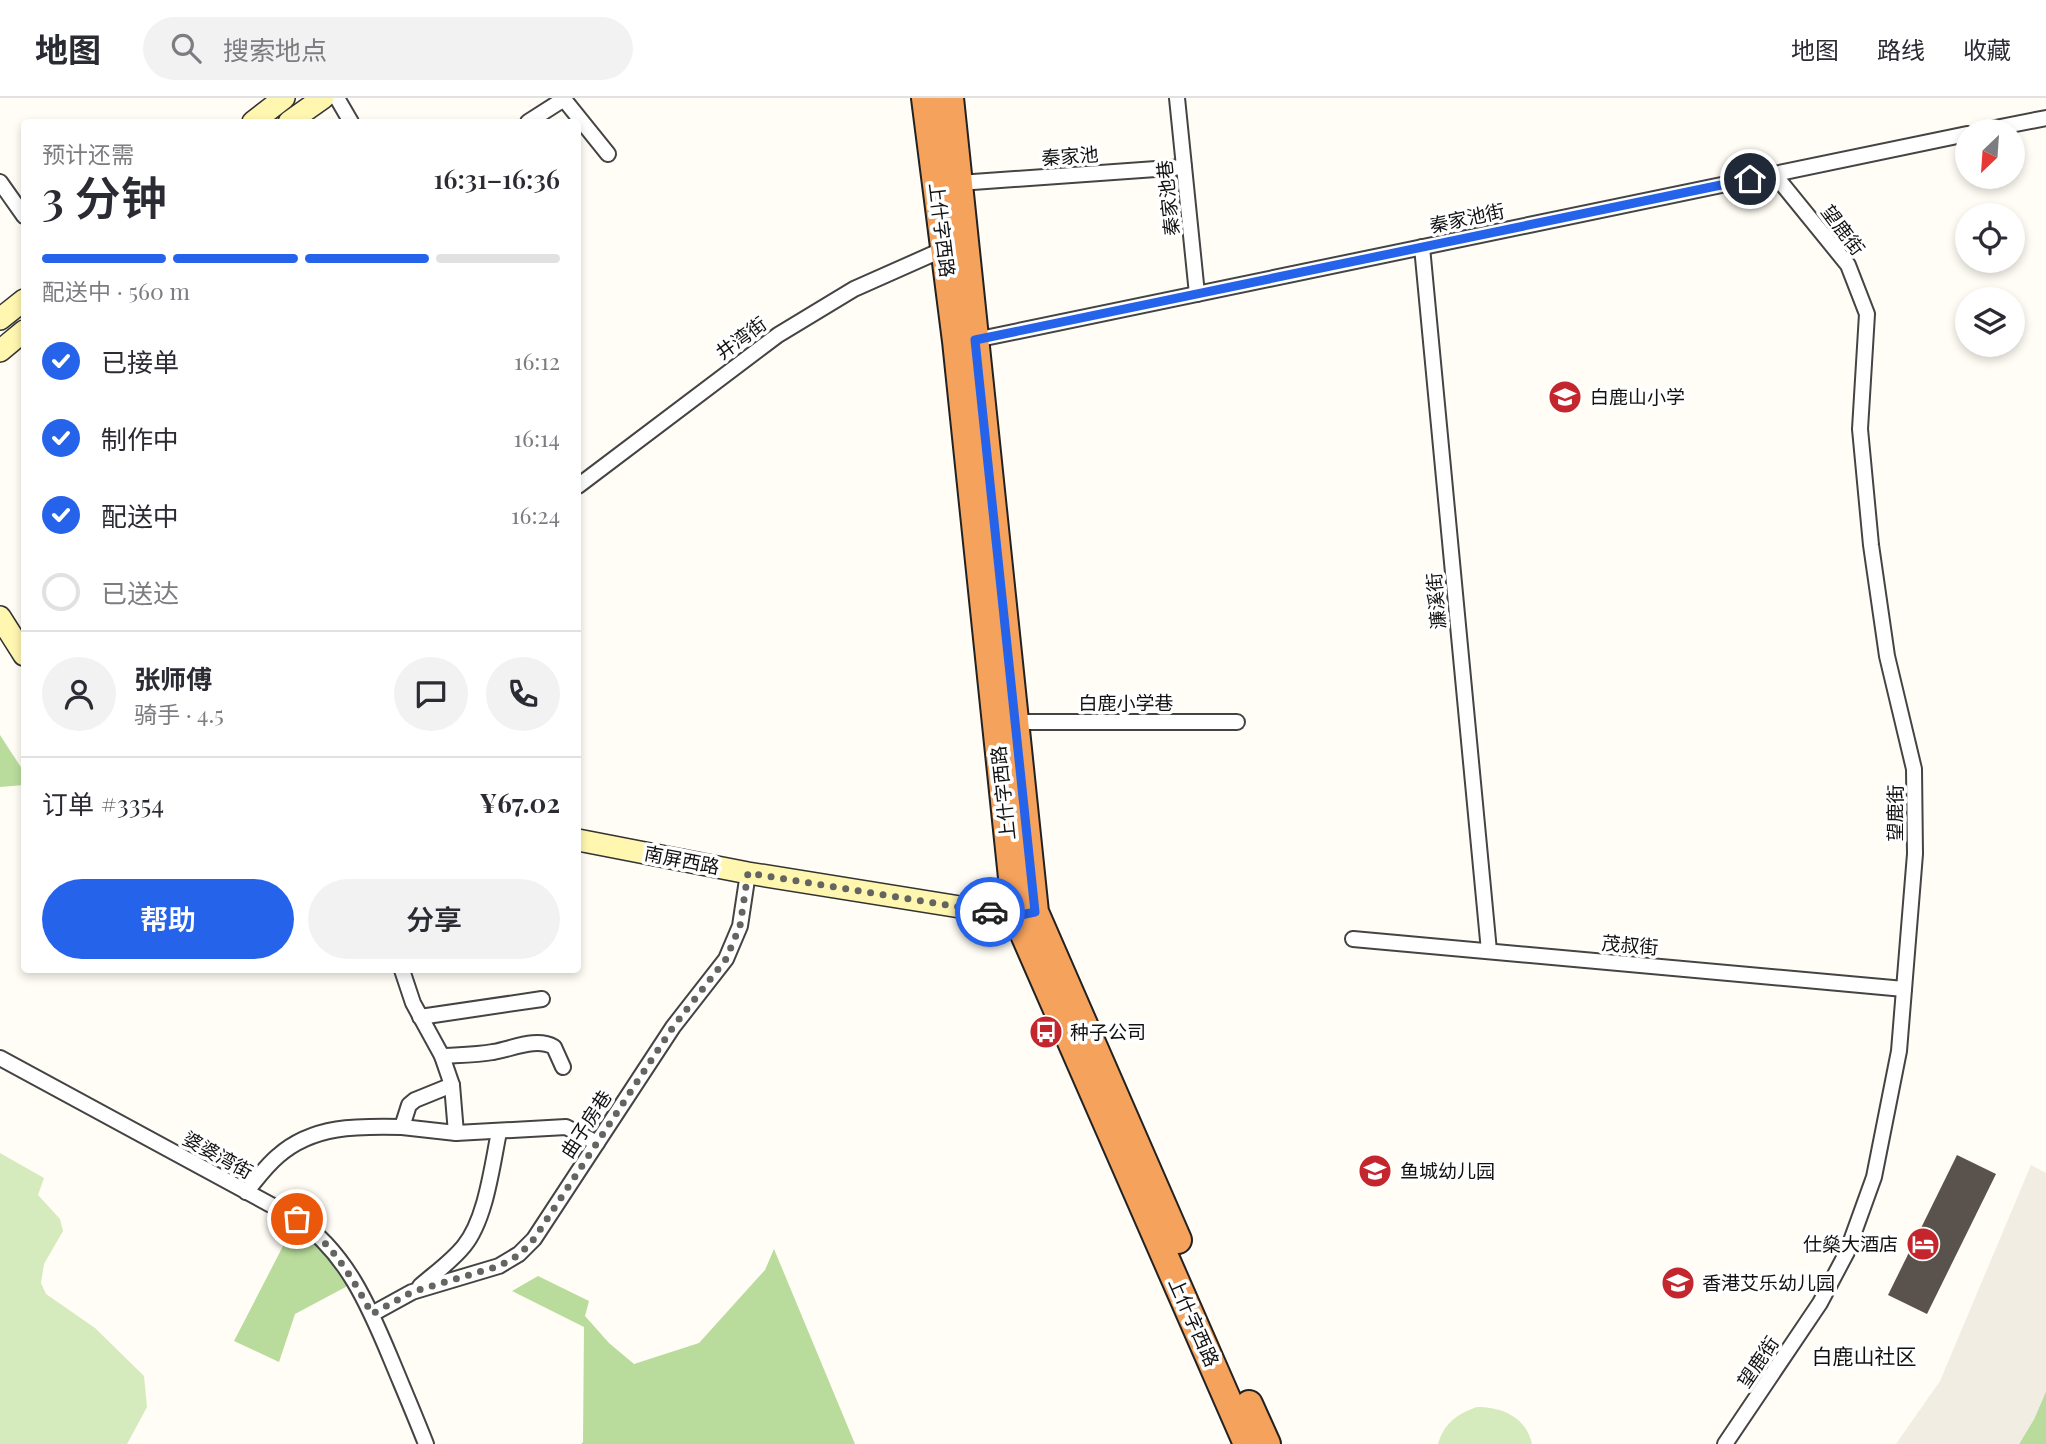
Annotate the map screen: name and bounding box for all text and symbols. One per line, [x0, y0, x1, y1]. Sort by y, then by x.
search box [143, 17, 633, 80]
text: 地图 [35, 26, 101, 70]
icon: search [167, 29, 205, 67]
text: 搜索地点 [223, 32, 327, 67]
text: 地图 [1791, 33, 1839, 65]
text: 路线 [1877, 33, 1925, 65]
text: 收藏 [1963, 33, 2011, 65]
north arrow [1955, 119, 2025, 189]
map controls [1955, 119, 2025, 357]
text: 预计还需 [42, 138, 134, 169]
street label: 秦家池 [1041, 140, 1099, 170]
pin [1720, 149, 1780, 209]
street label: 秦家池巷 [1150, 159, 1184, 237]
icon: home [1731, 160, 1769, 198]
text: 16:31–16:36 [433, 161, 560, 196]
text: 3 分钟 [42, 165, 167, 227]
street label: 上什字西路 [924, 181, 962, 279]
street label: 秦家池街 [1427, 196, 1507, 238]
street label: 望鹿街 [1816, 199, 1871, 260]
button: locate [1955, 203, 2025, 273]
text: 配送中 · 560 m [42, 275, 190, 306]
button: layers [1955, 287, 2025, 357]
street label: 井湾街 [710, 310, 771, 364]
icon: check [42, 342, 80, 380]
text: 已接单 [101, 344, 179, 379]
text: 16:12 [514, 345, 560, 376]
school or university icon: 白鹿山小学 [1546, 378, 1584, 416]
place label: 白鹿山小学 [1590, 383, 1685, 409]
icon: check [42, 419, 80, 457]
text: 制作中 [101, 421, 179, 456]
text: 16:14 [514, 422, 560, 453]
icon: check [42, 496, 80, 534]
text: 配送中 [101, 498, 179, 533]
text: 16:24 [511, 499, 560, 530]
street label: 濂溪街 [1420, 572, 1450, 631]
text: 已送达 [101, 575, 179, 610]
button: person [42, 657, 116, 731]
button: chat [394, 657, 468, 731]
button: phone [486, 657, 560, 731]
text: 张师傅 [134, 661, 212, 696]
street label: 白鹿小学巷 [1078, 689, 1174, 715]
text: 骑手 · 4.5 [134, 698, 224, 729]
street label: 上什字西路 [984, 744, 1020, 842]
street label: 望鹿街 [1881, 784, 1907, 842]
text: ¥67.02 [480, 785, 560, 820]
text: 订单 #3354 [42, 786, 164, 821]
street label: 南屏西路 [642, 839, 722, 879]
courier [955, 877, 1025, 947]
button: 帮助 [42, 879, 294, 959]
button: 分享 [308, 879, 560, 959]
icon: car [971, 893, 1009, 931]
street label: 茂叔街 [1601, 929, 1660, 959]
bus stop icon: 种子公司 [1027, 1013, 1065, 1051]
place label: 种子公司 [1070, 1018, 1146, 1044]
street label: 曲子房巷 [554, 1084, 617, 1162]
street label: 婆婆湾街 [179, 1124, 258, 1184]
school or university icon: 鱼城幼儿园 [1356, 1152, 1394, 1190]
place label: 鱼城幼儿园 [1400, 1157, 1495, 1183]
pin [267, 1189, 327, 1249]
icon: bag [278, 1200, 316, 1238]
hotel icon: 仕燊大酒店 [1904, 1225, 1942, 1263]
place label: 仕燊大酒店 [1803, 1230, 1898, 1256]
school or university icon: 香港艾乐幼儿园 [1659, 1264, 1697, 1302]
place label: 香港艾乐幼儿园 [1702, 1269, 1835, 1295]
street label: 上什字西路 [1164, 1273, 1226, 1370]
street label: 望鹿街 [1730, 1331, 1784, 1392]
district label: 白鹿山社区 [1812, 1341, 1917, 1369]

